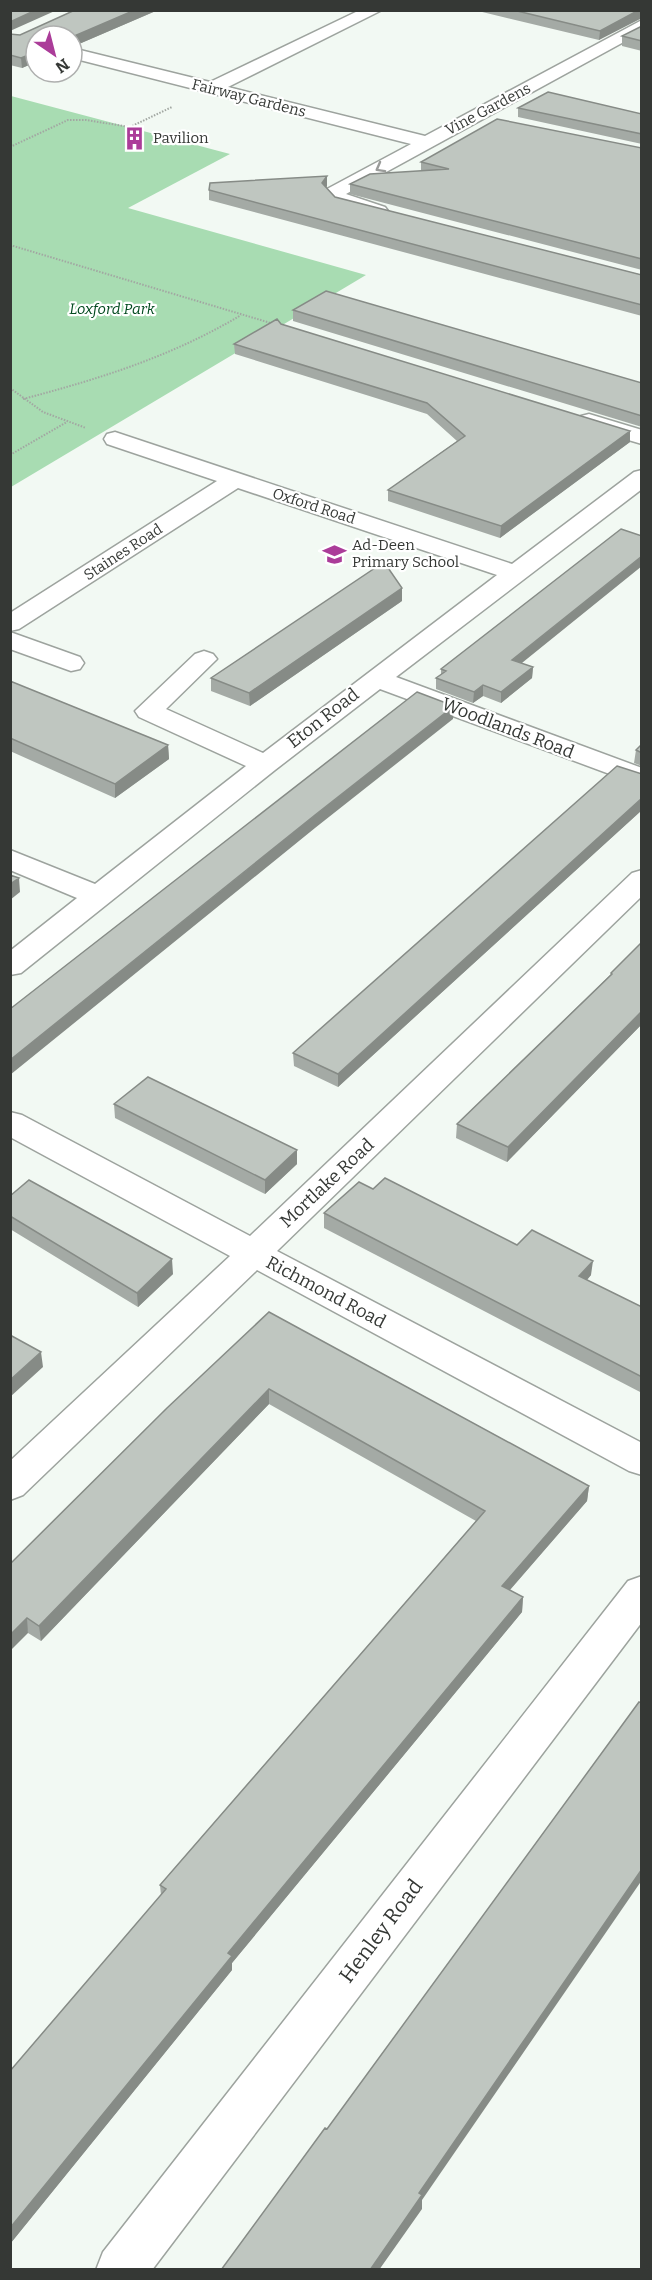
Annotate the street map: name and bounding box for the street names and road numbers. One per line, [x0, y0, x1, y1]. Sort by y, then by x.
street label: Fairway Gardens [190, 75, 308, 121]
street label: Vine Gardens [442, 79, 534, 139]
street label: Oxford Road [270, 484, 358, 528]
street label: Staines Road [80, 520, 166, 584]
street label: Eton Road [283, 683, 363, 753]
street label: Woodlands Road [439, 693, 578, 763]
street label: Mortlake Road [275, 1134, 379, 1232]
street label: Richmond Road [262, 1251, 390, 1333]
street label: Henley Road [334, 1874, 428, 1988]

